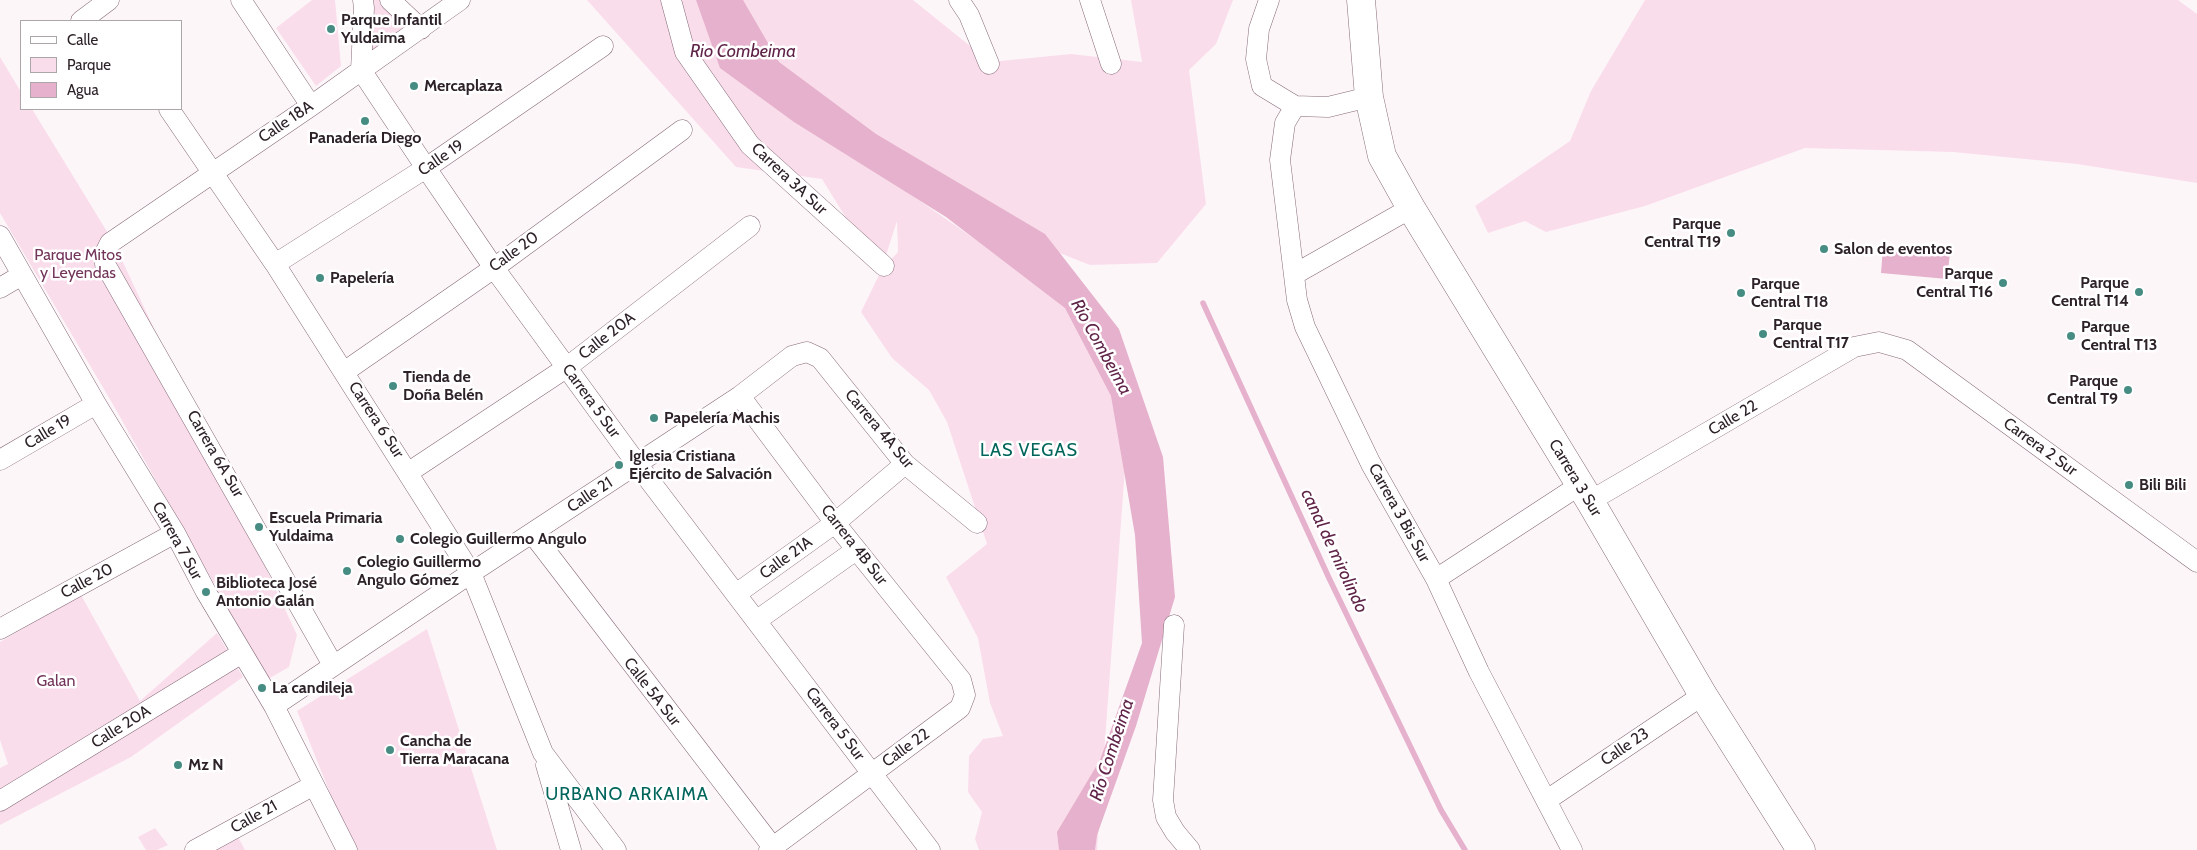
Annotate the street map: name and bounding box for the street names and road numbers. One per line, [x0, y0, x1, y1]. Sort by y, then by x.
street label: Calle 18A [255, 97, 317, 147]
street label: Calle 19 [414, 136, 468, 180]
street label: Carrera 3A Sur [747, 139, 831, 219]
street label: Calle 20 [486, 228, 542, 276]
street label: Calle 20A [575, 308, 639, 364]
street label: Carrera 5 Sur [558, 360, 624, 442]
street label: Carrera 6 Sur [344, 378, 408, 462]
street label: Carrera 4A Sur [840, 386, 918, 472]
street label: Calle 22 [1705, 396, 1761, 440]
street label: Carrera 6A Sur [182, 407, 248, 501]
street label: Calle 19 [21, 411, 75, 453]
street label: Carrera 2 Sur [1999, 414, 2081, 480]
street label: Carrera 3 Sur [1544, 436, 1606, 520]
street label: Carrera 3 Bis Sur [1364, 460, 1434, 566]
street label: Calle 21 [564, 473, 616, 517]
street label: Carrera 7 Sur [148, 499, 206, 583]
street label: Carrera 4B Sur [817, 501, 891, 589]
street label: Calle 21A [756, 533, 816, 583]
street label: Calle 20 [58, 559, 116, 603]
street label: Calle 5A Sur [619, 654, 685, 730]
street label: Carrera 5 Sur [801, 684, 869, 764]
street label: Calle 20A [88, 701, 154, 753]
street label: Calle 22 [879, 724, 933, 772]
street label: Calle 23 [1597, 724, 1653, 770]
street label: Calle 21 [227, 796, 281, 838]

